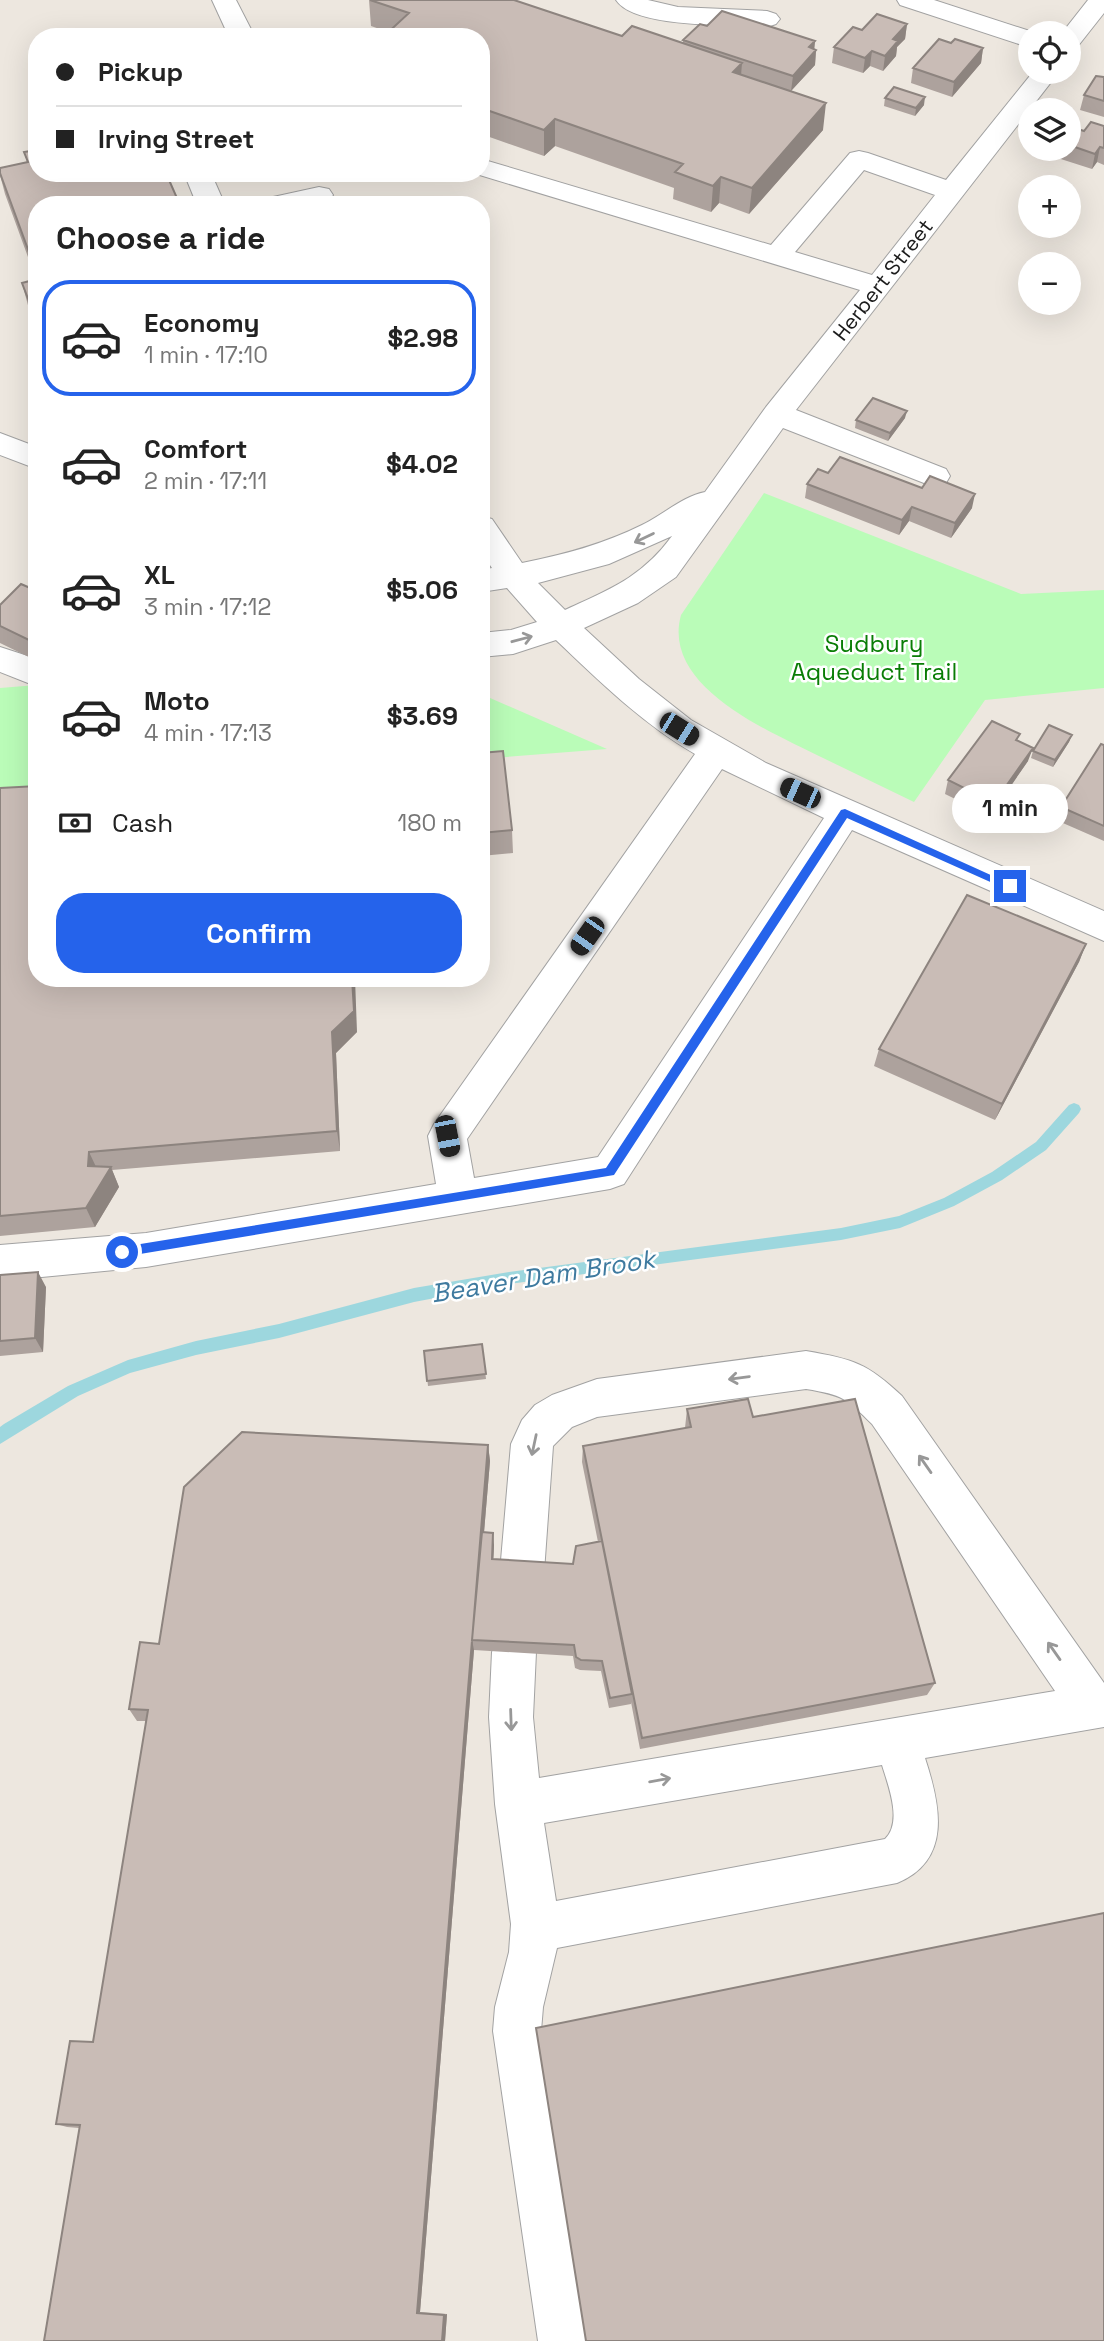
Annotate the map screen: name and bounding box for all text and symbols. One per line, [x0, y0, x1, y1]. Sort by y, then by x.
map controls [1018, 21, 1081, 315]
button: locate [1018, 21, 1081, 84]
text: Pickup [98, 55, 183, 89]
button: layers [1018, 98, 1081, 161]
text: Irving Street [98, 122, 254, 156]
button: + [1018, 175, 1081, 238]
street label: Herbert Street [827, 213, 939, 346]
text: Choose a ride [56, 218, 266, 258]
button: − [1018, 252, 1081, 315]
text: Economy [144, 306, 260, 340]
icon: car [60, 307, 123, 370]
text: $2.98 [387, 321, 458, 355]
text: 1 min · 17:10 [144, 340, 268, 370]
text: Comfort [144, 432, 247, 466]
icon: car [60, 433, 123, 496]
text: $4.02 [386, 447, 458, 481]
text: 2 min · 17:11 [144, 466, 267, 496]
one-way arrow [634, 533, 655, 546]
text: XL [144, 558, 175, 592]
icon: car [60, 559, 123, 622]
text: $5.06 [386, 573, 458, 607]
text: 3 min · 17:12 [144, 592, 271, 622]
park label: Sudbury Aqueduct Trail [791, 628, 957, 687]
one-way arrow [510, 632, 532, 645]
text: Moto [144, 684, 210, 718]
icon: car [60, 685, 123, 748]
text: $3.69 [387, 699, 458, 733]
car [656, 709, 703, 749]
text: 4 min · 17:13 [144, 718, 272, 748]
car [777, 775, 824, 811]
callout: 1 min [952, 784, 1068, 834]
text: 1 min [982, 793, 1038, 823]
icon: cash [56, 804, 94, 842]
text: Cash [112, 806, 173, 840]
text: 180 m [398, 808, 462, 838]
route end [994, 870, 1026, 902]
button: Confirm [56, 893, 462, 973]
car [567, 913, 608, 959]
car [433, 1113, 462, 1159]
route start [106, 1236, 138, 1268]
water label: Beaver Dam Brook [429, 1241, 660, 1310]
one-way arrow [728, 1372, 751, 1385]
one-way arrow [526, 1433, 539, 1455]
one-way arrow [918, 1455, 932, 1474]
one-way arrow [1047, 1642, 1061, 1661]
one-way arrow [505, 1709, 518, 1732]
one-way arrow [648, 1773, 671, 1786]

